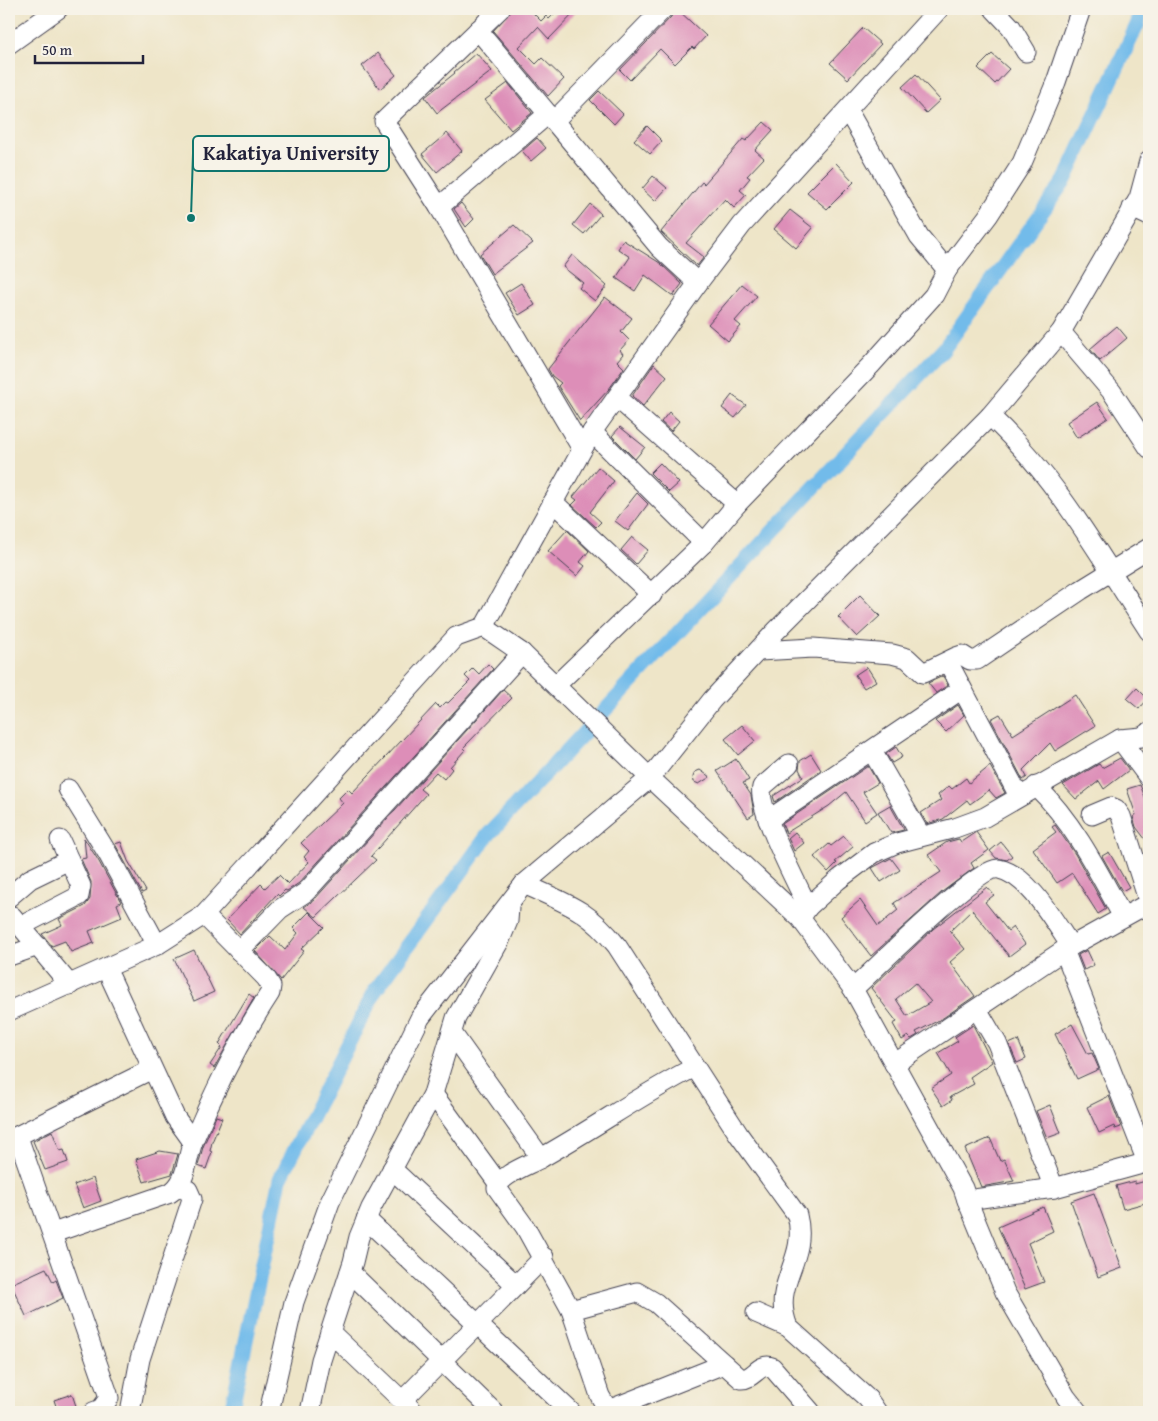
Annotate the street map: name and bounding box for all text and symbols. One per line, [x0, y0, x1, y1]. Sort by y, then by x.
scale bar [35, 32, 142, 64]
text: 50 m [42, 39, 73, 60]
callout: Kakatiya University [193, 136, 389, 171]
text: Kakatiya University [203, 138, 380, 167]

